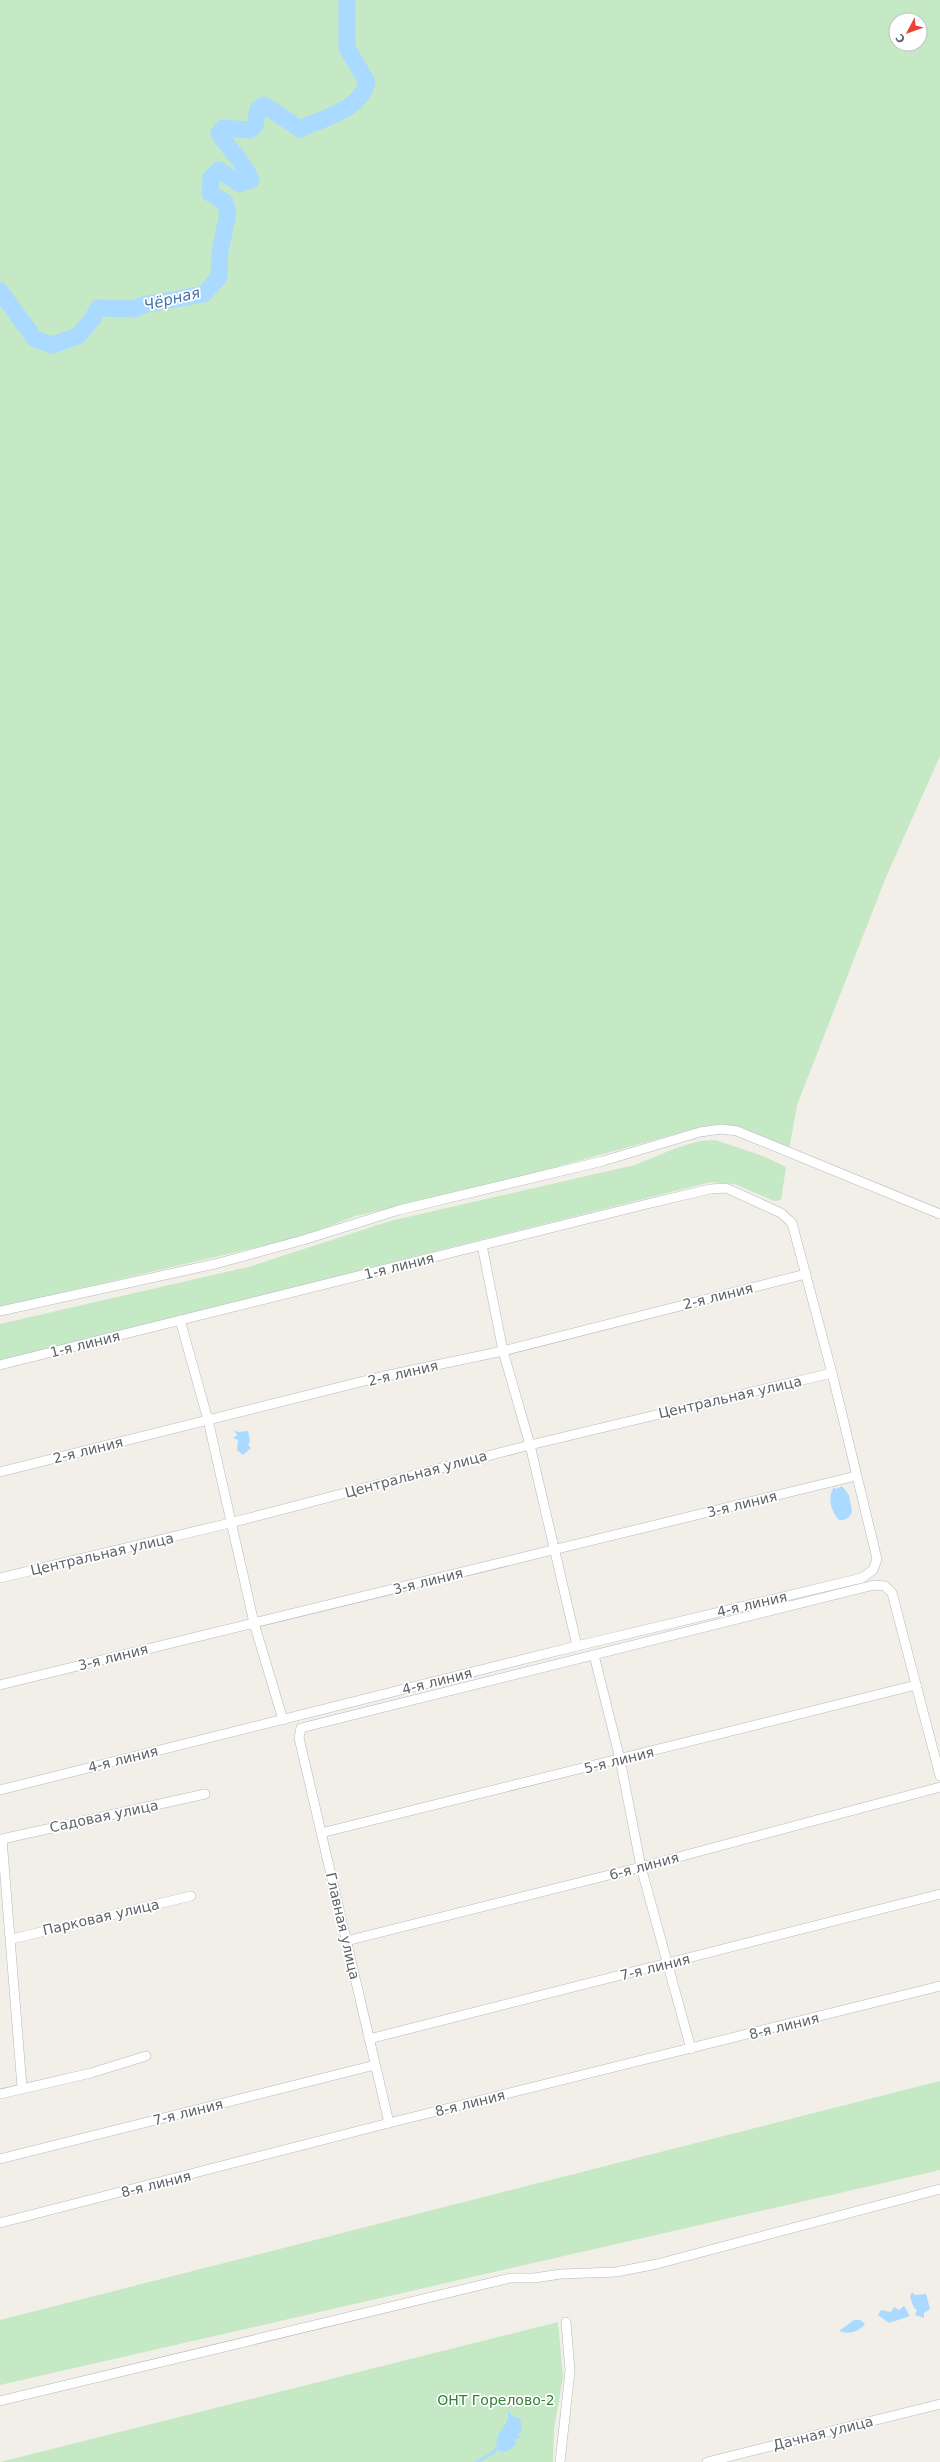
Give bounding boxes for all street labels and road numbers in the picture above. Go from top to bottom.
street label: 1-я линия [362,1250,436,1282]
street label: 2-я линия [681,1280,755,1312]
street label: 1-я линия [48,1328,122,1360]
street label: 2-я линия [366,1357,440,1389]
street label: Центральная улица [657,1373,803,1421]
street label: 2-я линия [51,1434,125,1466]
street label: Центральная улица [343,1447,489,1501]
street label: 3-я линия [705,1488,779,1520]
street label: Центральная улица [29,1530,175,1578]
street label: 3-я линия [391,1565,465,1597]
street label: 4-я линия [715,1588,789,1620]
street label: 3-я линия [76,1641,150,1673]
street label: 4-я линия [400,1665,474,1697]
street label: 4-я линия [86,1743,160,1775]
street label: 5-я линия [582,1744,656,1776]
street label: Садовая улица [48,1797,160,1835]
street label: 6-я линия [607,1849,681,1883]
street label: Главная улица [323,1871,363,1981]
street label: Парковая улица [41,1896,161,1938]
street label: 7-я линия [618,1951,692,1983]
street label: 8-я линия [747,2010,821,2042]
street label: 8-я линия [433,2087,507,2119]
street label: 7-я линия [151,2096,225,2128]
street label: 8-я линия [119,2168,193,2200]
street label: Дачная улица [771,2413,875,2453]

